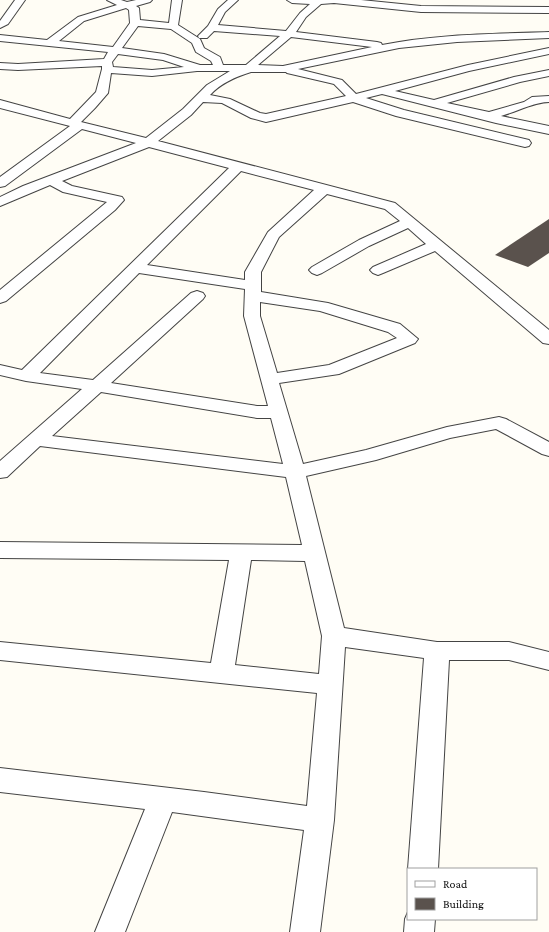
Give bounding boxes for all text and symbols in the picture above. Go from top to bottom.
legend [407,868,537,920]
text: Road [443,877,468,891]
text: Building [443,897,484,911]

